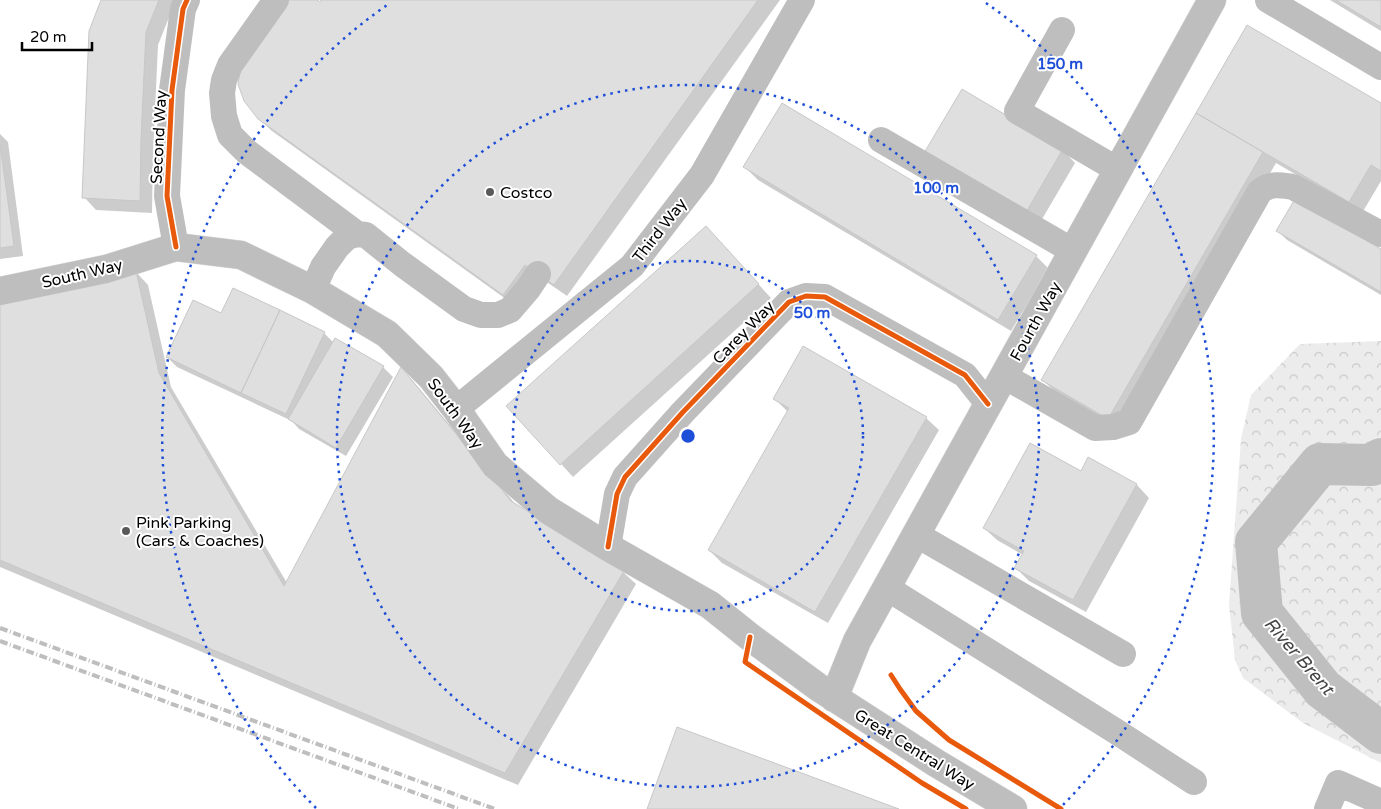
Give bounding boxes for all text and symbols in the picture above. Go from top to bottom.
scale bar [22,20,92,52]
text: 20 m [30,28,67,46]
text: 150 m [1037,55,1083,73]
street label: Second Way [147,89,171,185]
text: 100 m [913,179,959,197]
place label: Costco [500,183,552,203]
marker: Costco [484,186,496,198]
street label: Third Way [628,194,691,267]
street label: South Way [40,255,125,293]
street label: Fourth Way [1006,278,1066,365]
street label: Carey Way [708,296,779,369]
text: 50 m [794,304,830,322]
street label: South Way [423,374,488,453]
centre of rings [679,427,697,445]
place label: Pink Parking (Cars & Coaches) [136,513,264,551]
marker: Pink Parking (Cars & Coaches) [120,525,132,537]
water label: River Brent [1259,613,1340,701]
street label: Great Central Way [851,705,979,795]

